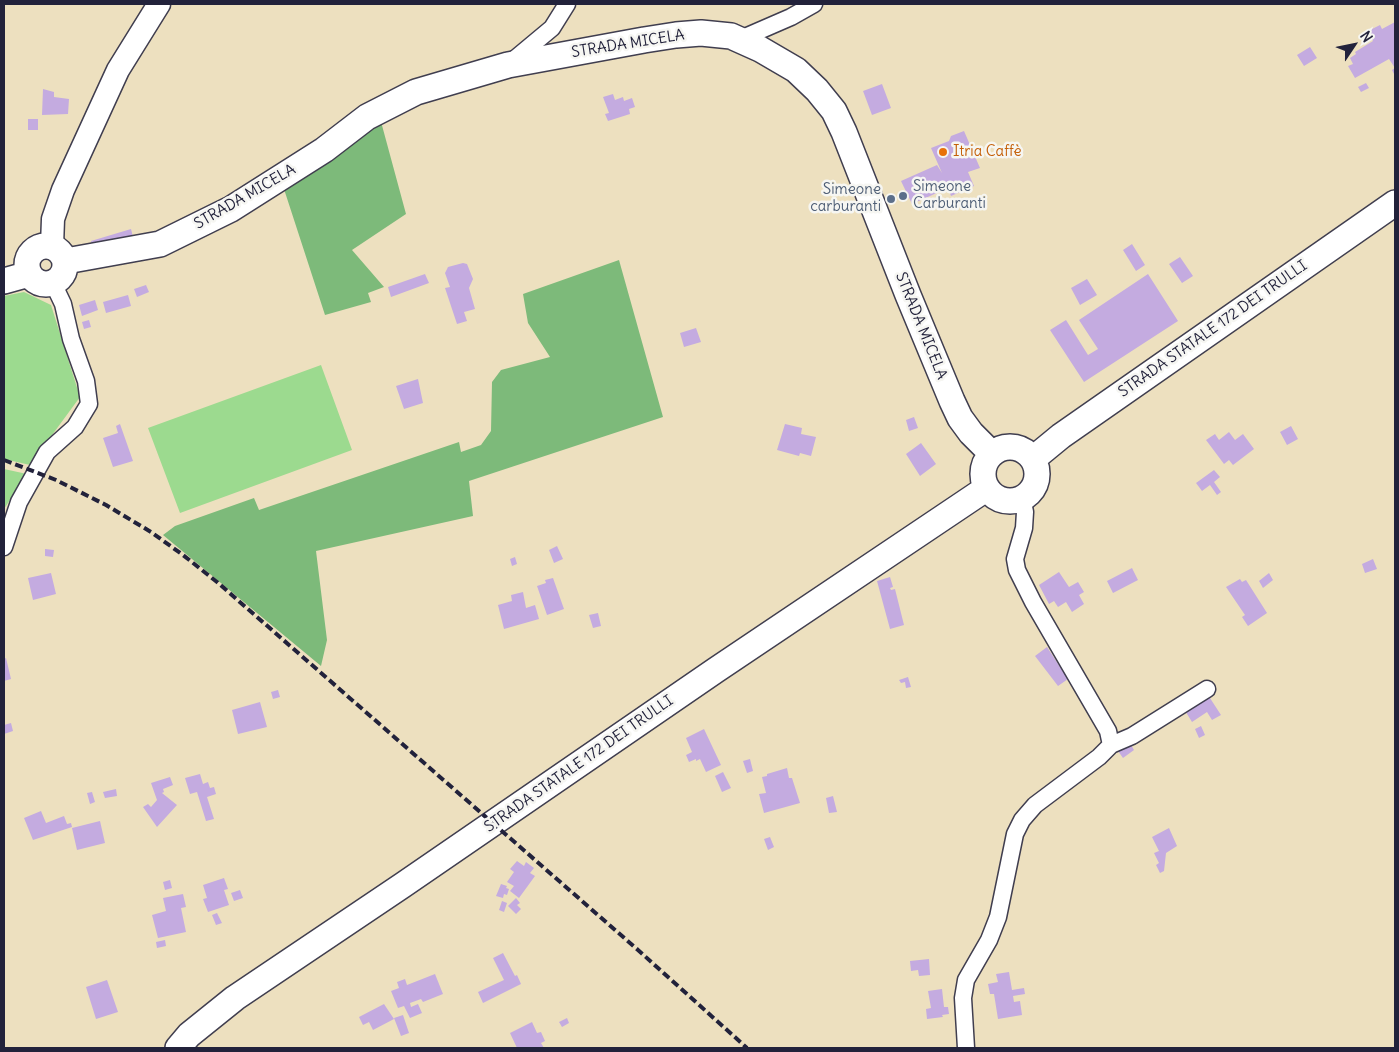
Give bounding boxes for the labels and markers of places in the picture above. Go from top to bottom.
place label: Itria Caffè [953,143,1022,161]
marker: Itria Caffè [937,146,949,158]
place label: Simeone Carburanti [913,178,986,213]
place label: Simeone carburanti [810,181,881,216]
marker: Simeone Carburanti [897,190,909,202]
marker: Simeone carburanti [885,193,897,205]

